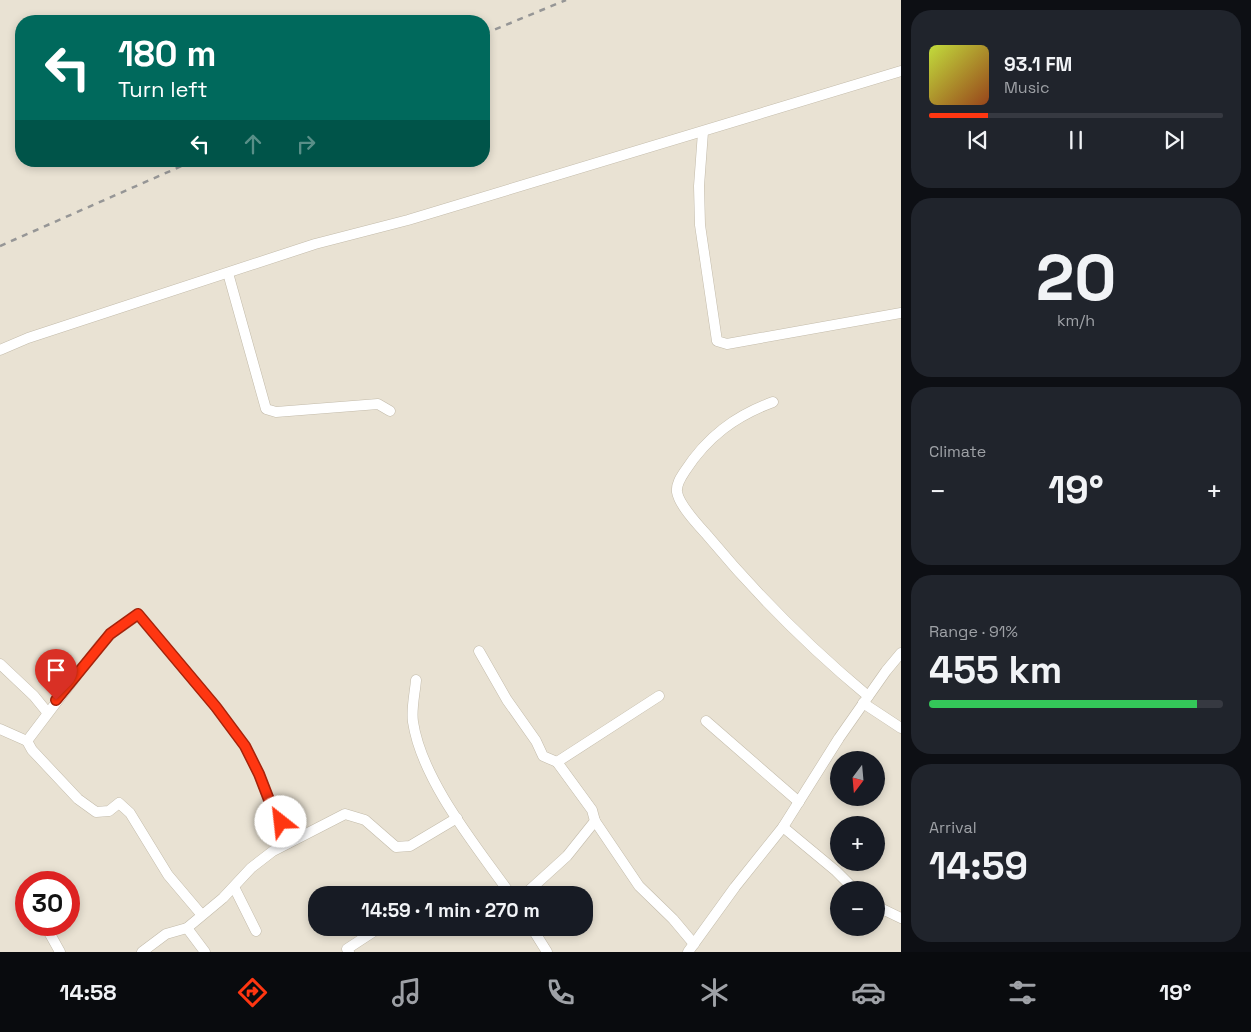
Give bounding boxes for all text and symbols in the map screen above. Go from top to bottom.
text: 180 m [118,32,216,76]
icon: left [35,35,100,100]
text: 93.1 FM [1004,52,1072,77]
text: Turn left [118,75,208,103]
text: Music [1004,77,1050,98]
icon: previous [964,126,992,154]
icon: pause [1062,126,1090,154]
icon: next [1160,126,1188,154]
icon: left [186,130,214,158]
icon: ahead [239,130,267,158]
icon: right [292,130,320,158]
text: 20 [1036,236,1116,319]
text: km/h [1057,310,1095,331]
text: Climate [929,441,986,462]
text: 19° [1048,466,1104,514]
text: − [929,473,946,509]
text: + [1206,473,1223,509]
text: Range · 91% [929,621,1018,642]
text: 455 km [929,646,1062,694]
pin [35,649,77,700]
icon: arrive [42,656,70,684]
north arrow [830,751,885,806]
map controls [830,751,885,936]
position arrow [254,795,306,847]
button: + [830,816,885,871]
text: Arrival [929,817,977,838]
text: 14:59 [929,842,1028,890]
speed limit sign: 30 [15,871,80,936]
button: − [830,881,885,936]
text: 14:59 · 1 min · 270 m [361,898,540,923]
icon: directions [235,975,270,1010]
icon: music [389,975,424,1010]
icon: phone [543,975,578,1010]
icon: climate [697,975,732,1010]
icon: car [851,975,886,1010]
icon: filters [1005,975,1040,1010]
text: 14:58 [59,978,116,1006]
text: 19° [1159,978,1192,1006]

